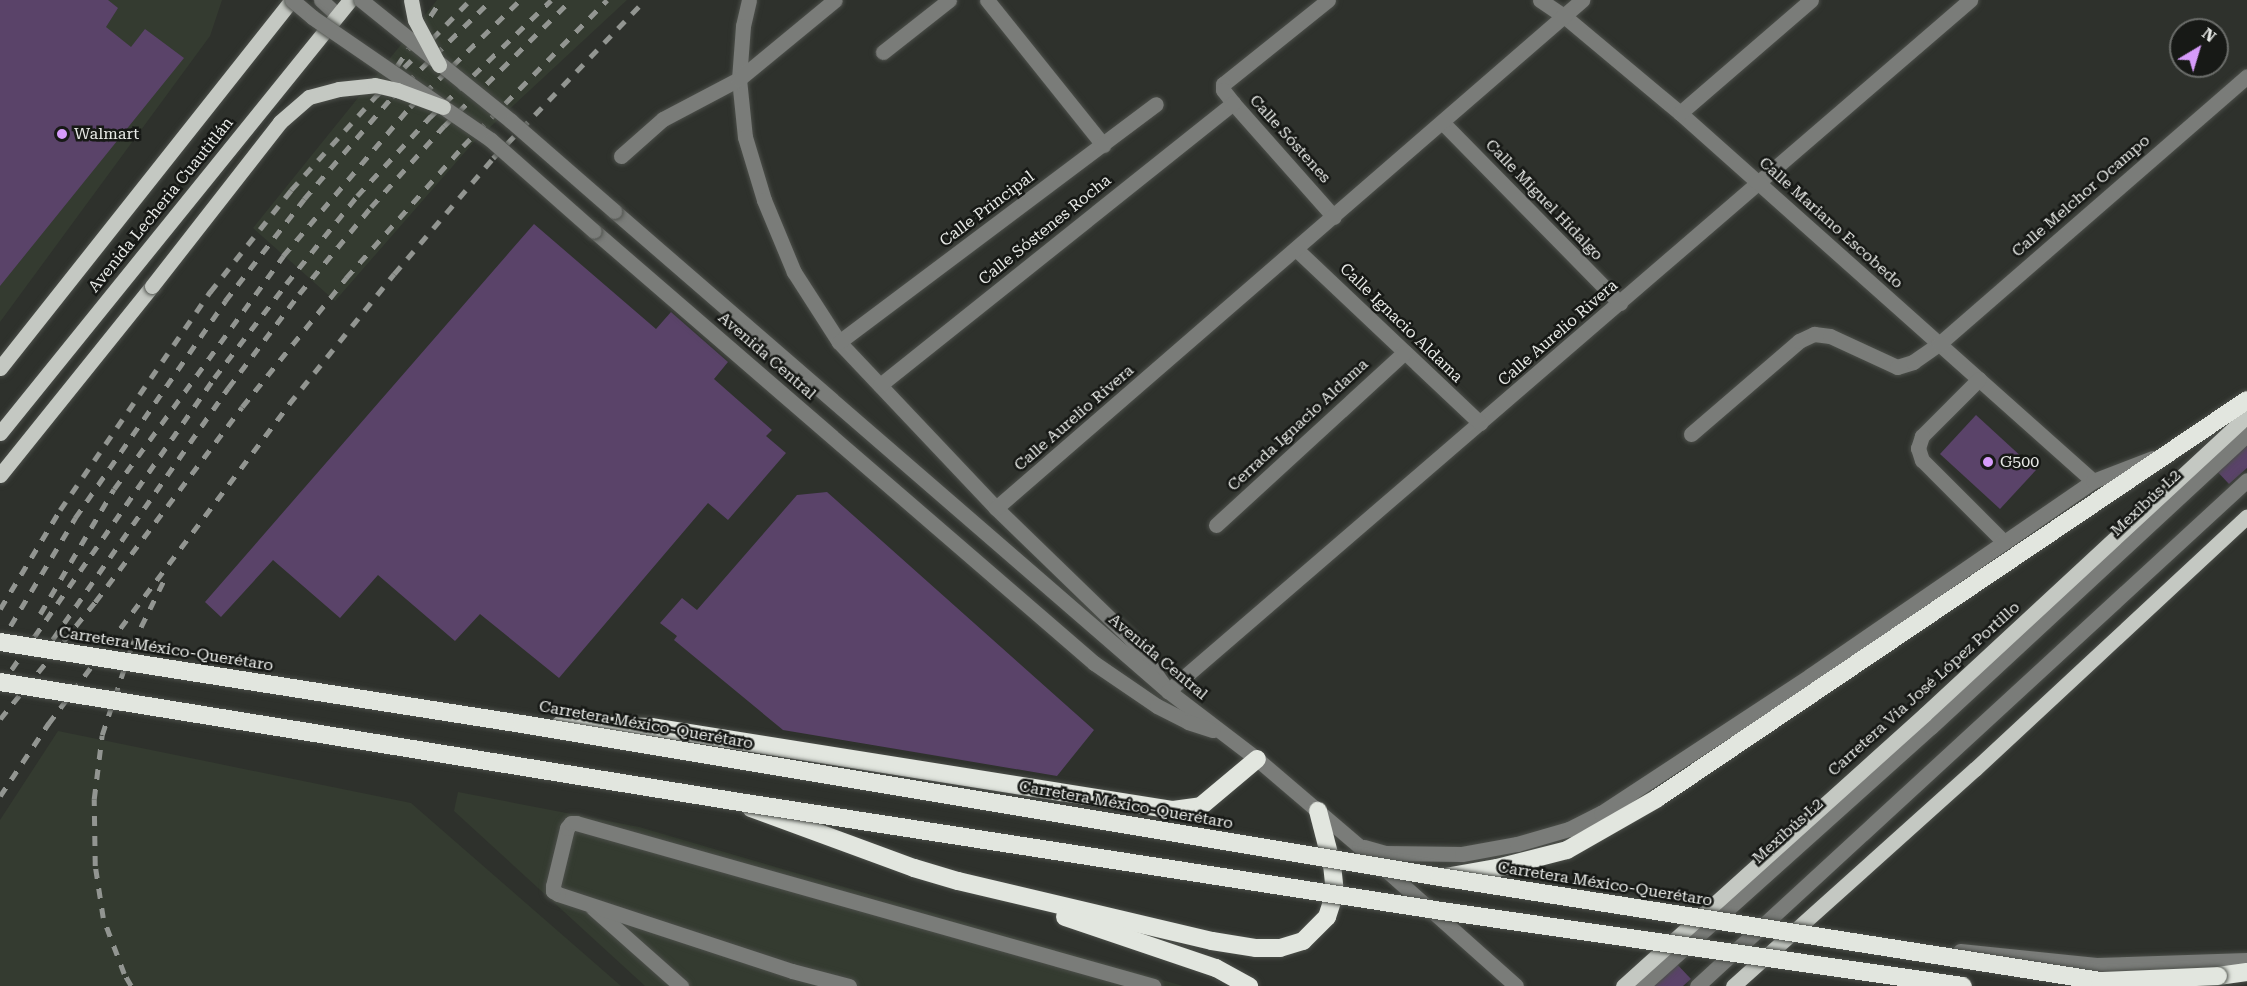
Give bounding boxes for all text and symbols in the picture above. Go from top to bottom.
north arrow [2169,18,2229,78]
text: N [2198,24,2220,46]
street label: Calle Sóstenes [1245,91,1335,187]
street label: Avenida Lecheria Cuautitlán [85,114,237,296]
place label: Walmart [74,124,139,144]
marker: Walmart [55,127,69,141]
street label: Calle Melchor Ocampo [2008,131,2154,261]
street label: Calle Miguel Hidalgo [1481,136,1607,264]
street label: Calle Mariano Escobedo [1755,153,1907,293]
street label: Calle Principal [936,167,1038,251]
street label: Calle Sóstenes Rocha [975,171,1115,289]
street label: Calle Ignacio Aldama [1336,259,1466,387]
street label: Calle Aurelio Rivera [1494,276,1622,390]
street label: Avenida Central [714,308,820,404]
street label: Cerrada Ignacio Aldama [1224,355,1372,495]
street label: Calle Aurelio Rivera [1010,361,1138,475]
place label: G500 [2000,452,2039,472]
marker: G500 [1981,455,1995,469]
street label: Mexibús L2 [2107,466,2185,540]
street label: Carretera Vía José López Portillo [1824,598,2024,780]
street label: Avenida Central [1105,610,1211,704]
street label: Carretera México-Querétaro [57,623,275,675]
street label: Carretera México-Querétaro [538,697,754,753]
street label: Carretera México-Querétaro [1018,777,1234,833]
street label: Mexibús L2 [1749,794,1827,868]
street label: Carretera México-Querétaro [1496,858,1714,910]

